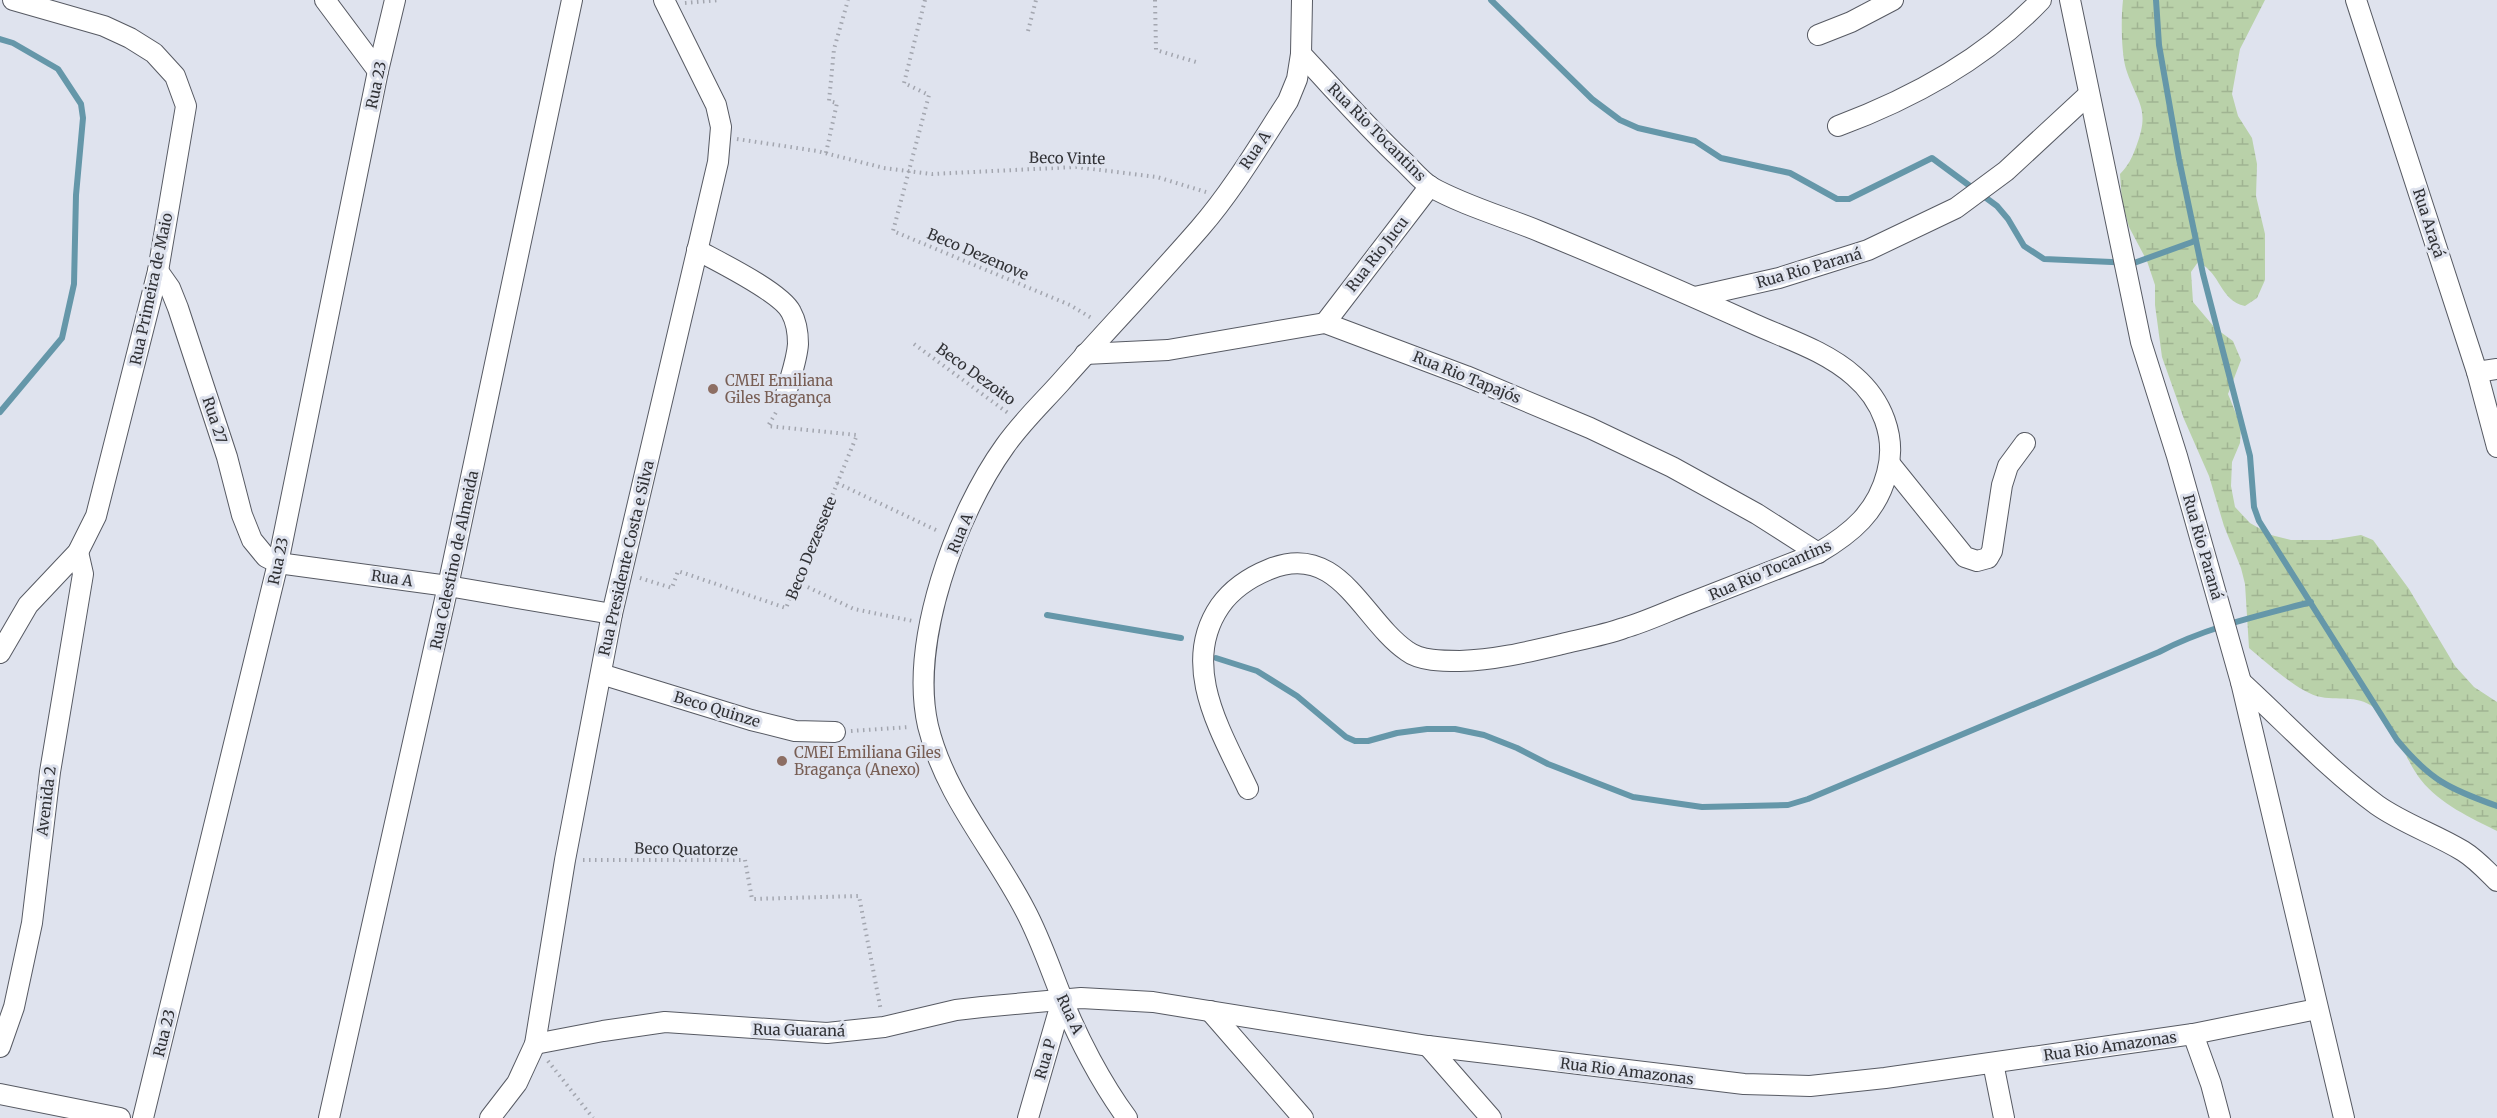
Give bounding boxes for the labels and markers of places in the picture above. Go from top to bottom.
place label: CMEI Emiliana Giles Bragança [725,371,833,407]
marker: CMEI Emiliana Giles Bragança [706,382,720,396]
place label: CMEI Emiliana Giles Bragança (Anexo) [794,743,941,779]
marker: CMEI Emiliana Giles Bragança (Anexo) [775,754,789,768]

